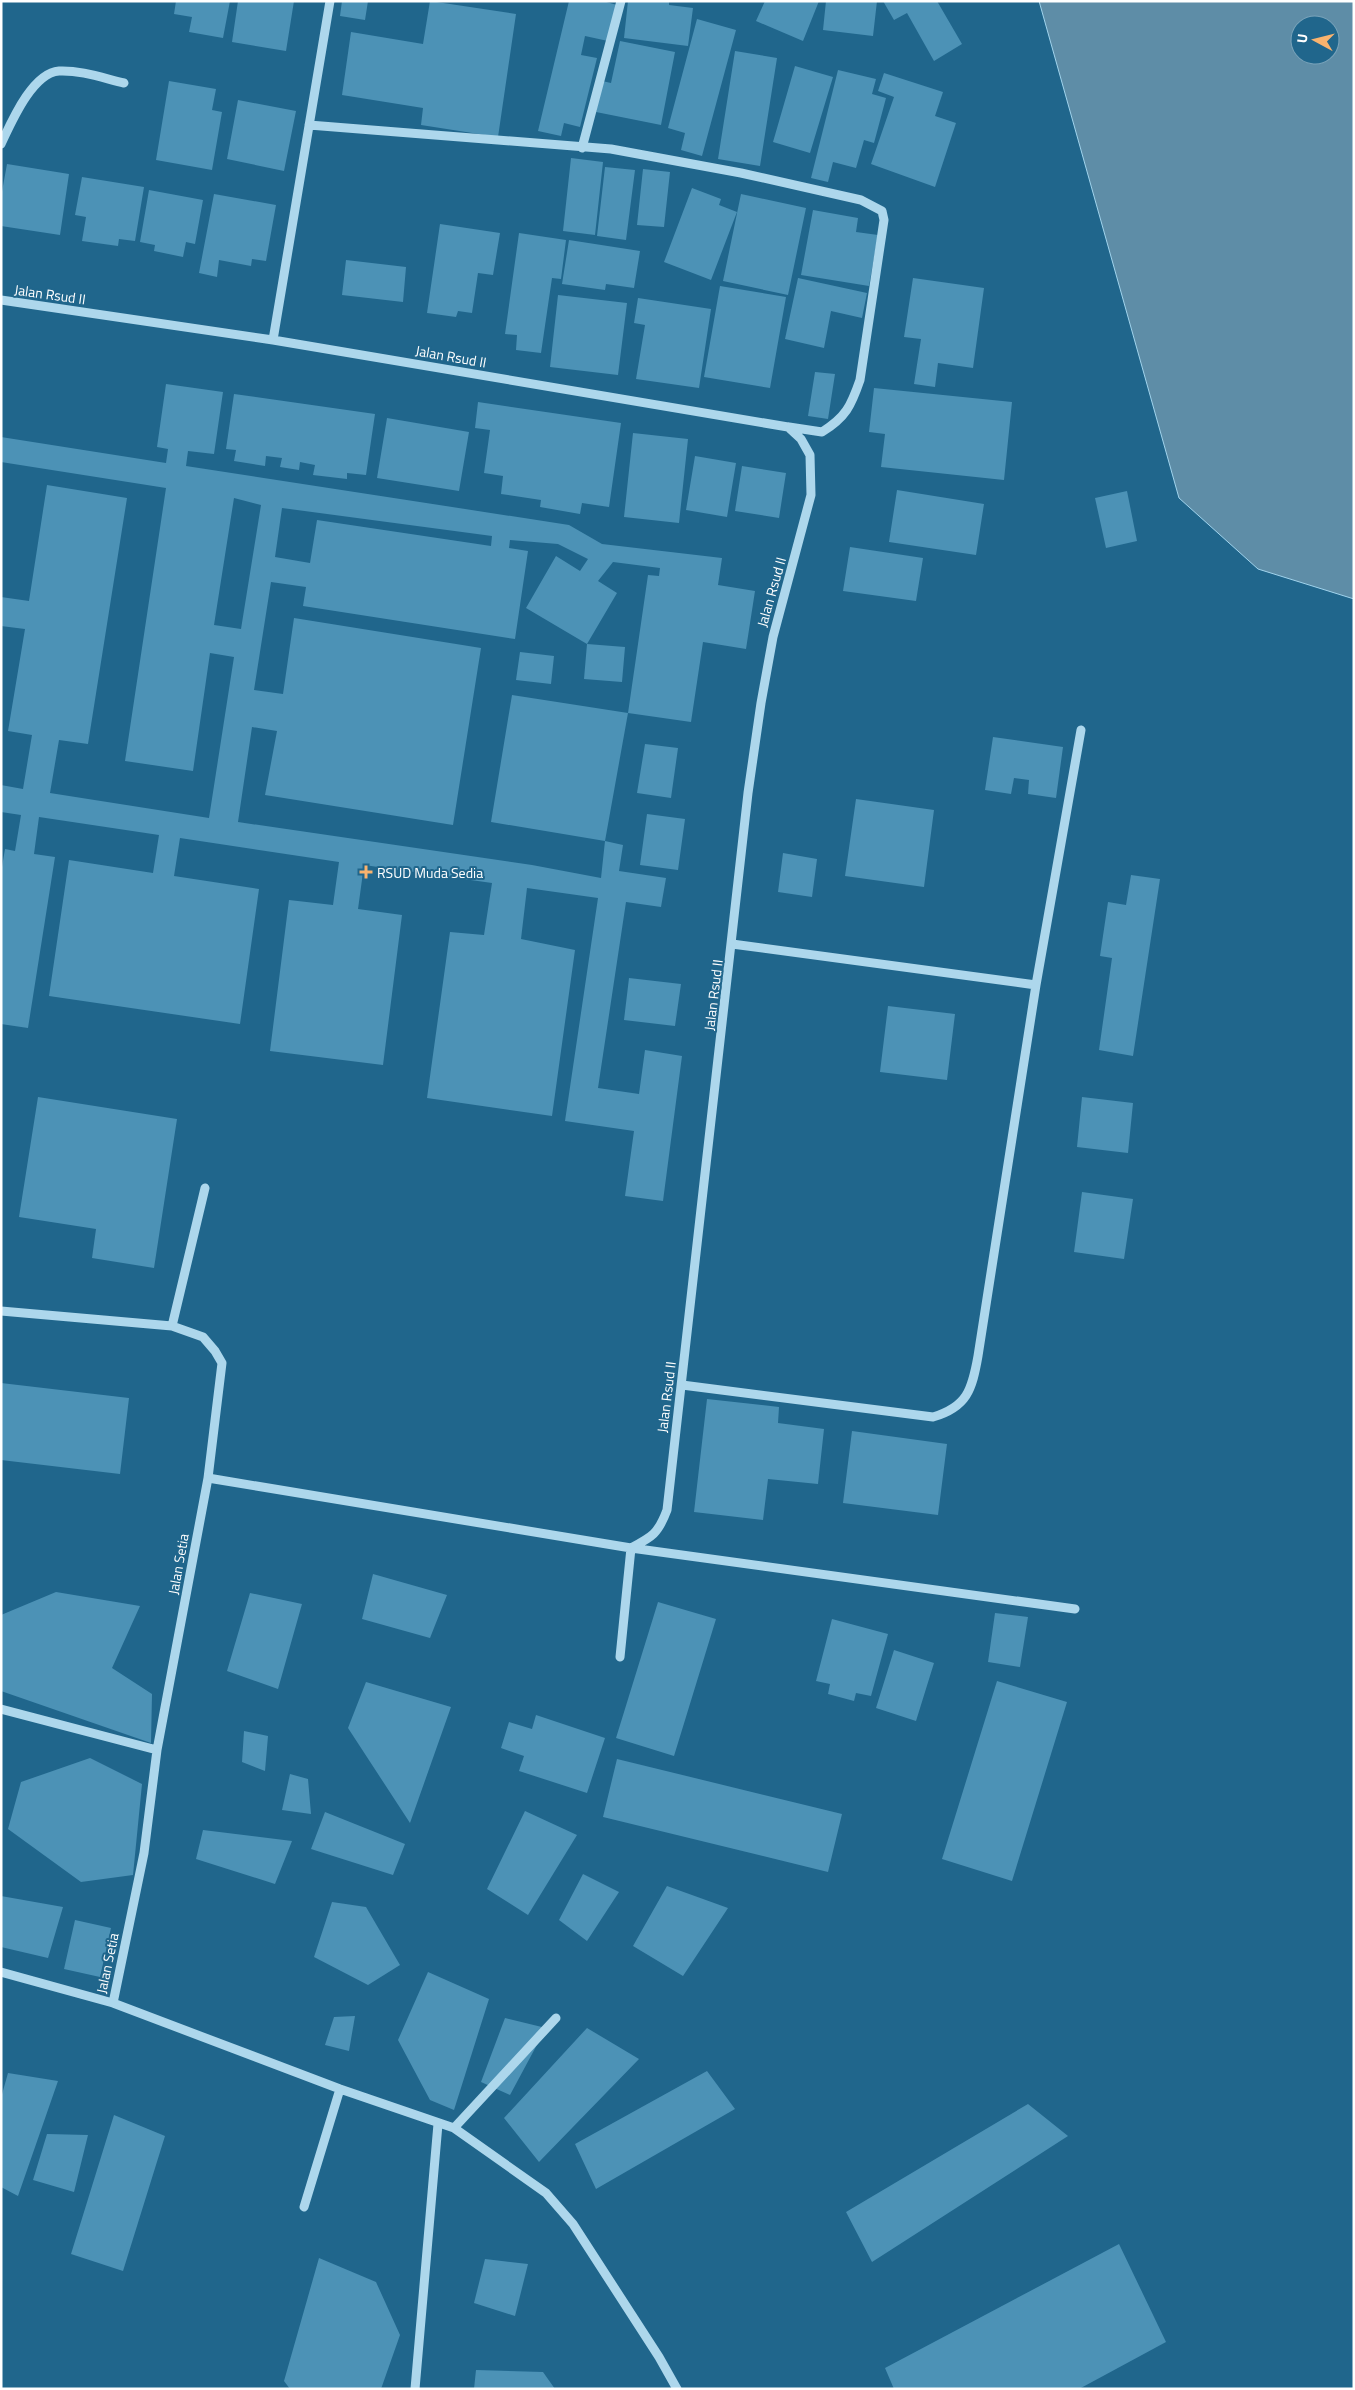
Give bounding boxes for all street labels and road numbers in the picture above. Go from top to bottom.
street label: Jalan Rsud II [13,279,87,309]
street label: Jalan Rsud II [414,339,488,373]
street label: Jalan Rsud II [751,555,791,629]
street label: Jalan Rsud II [698,958,728,1032]
street label: Jalan Rsud II [651,1360,681,1434]
street label: Jalan Setia [162,1532,194,1596]
street label: Jalan Setia [90,1931,124,1995]

